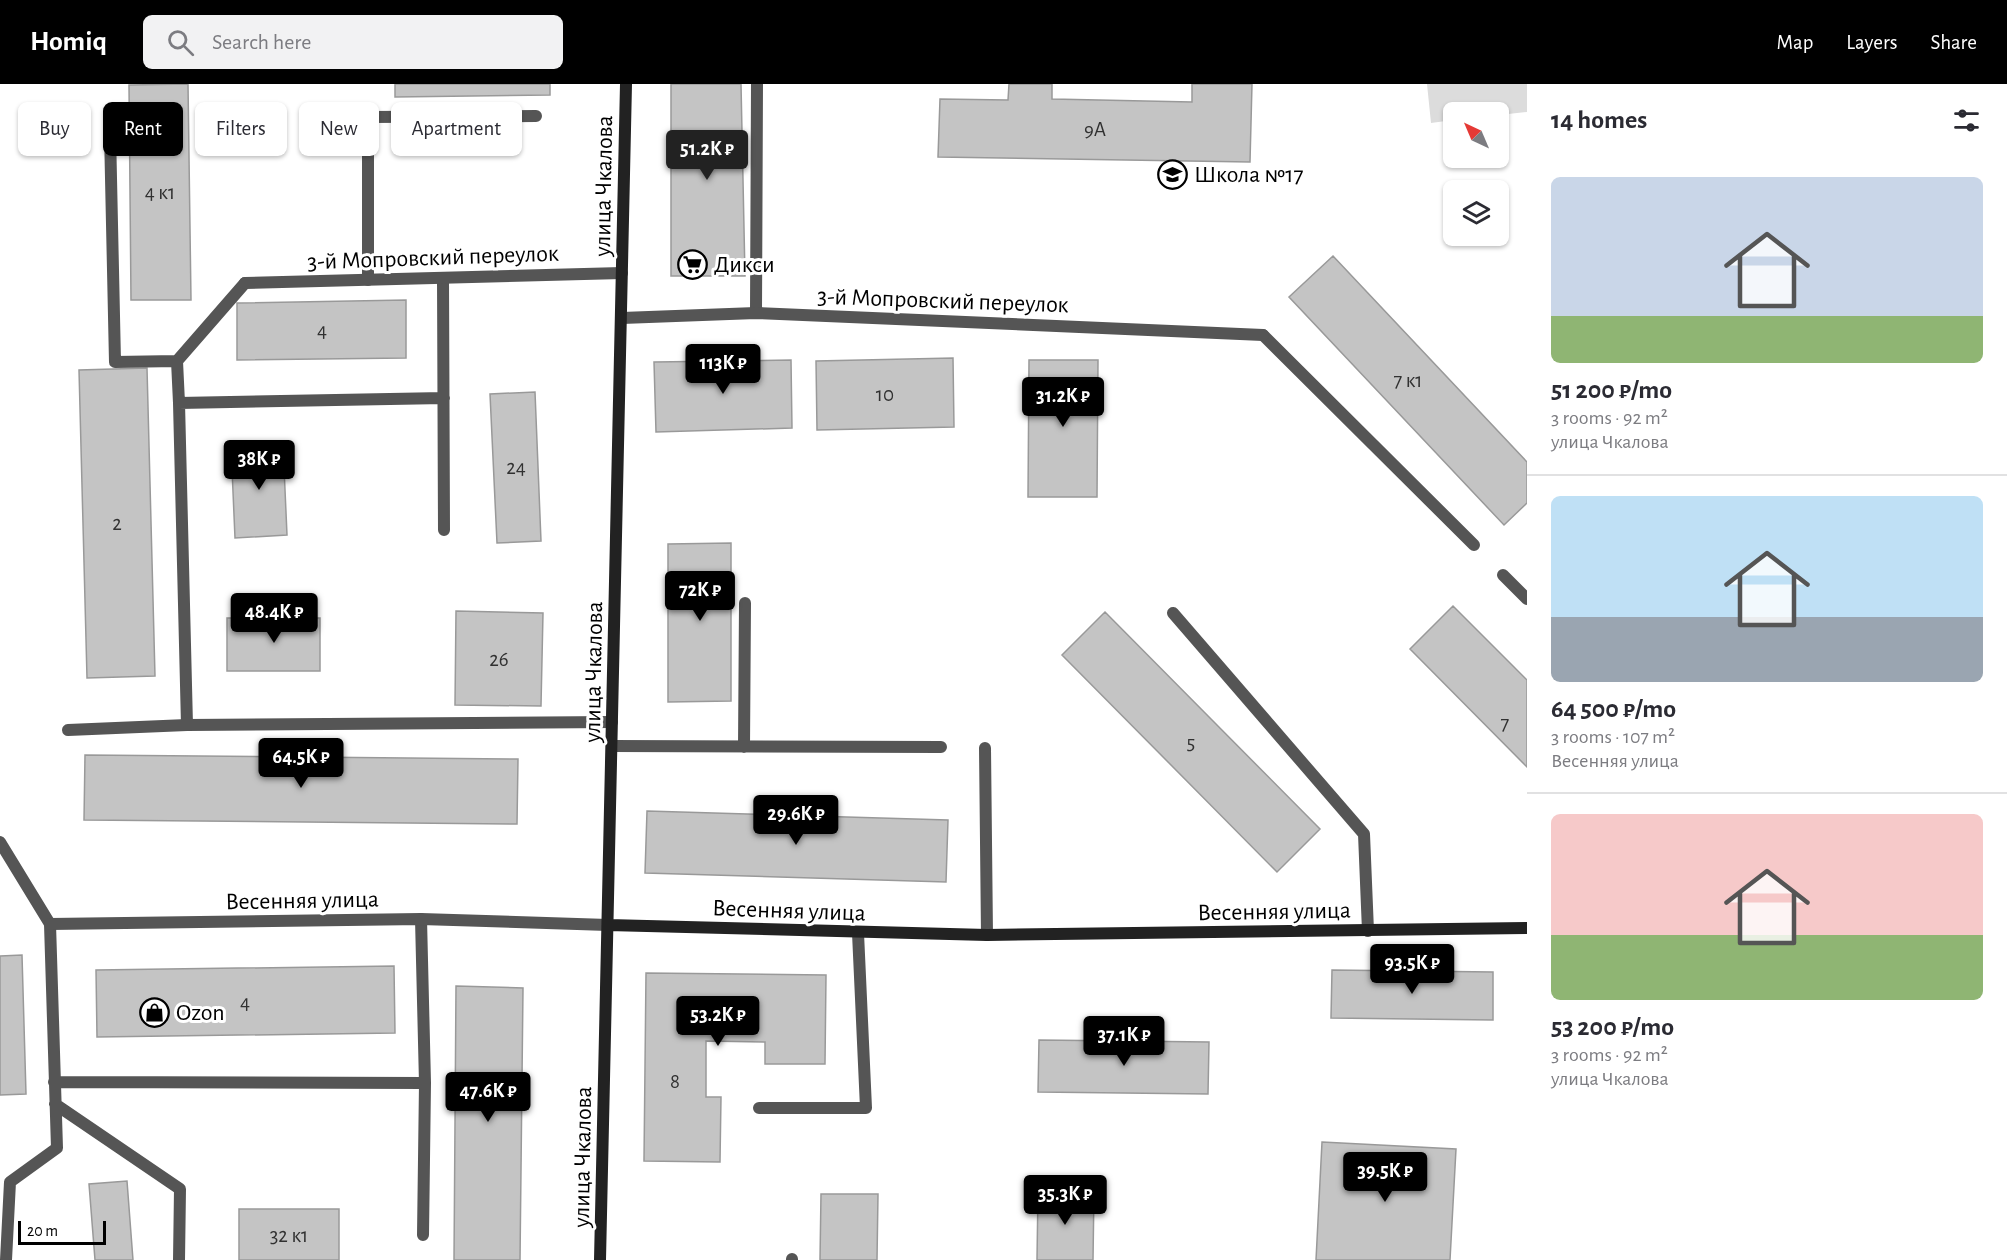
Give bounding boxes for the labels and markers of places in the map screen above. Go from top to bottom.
pin: 51.2K ₽ [652,130,762,181]
school or university icon: Школа №17 [1157,158,1189,190]
place label: Школа №17 [1194,163,1304,187]
supermarket icon: Дикси [677,248,709,280]
place label: Дикси [714,253,775,277]
pin: 113K ₽ [674,344,772,395]
pin: 31.2K ₽ [1008,377,1118,428]
pin: 38K ₽ [217,440,301,491]
pin: 72K ₽ [658,571,742,622]
pin: 48.4K ₽ [219,593,329,644]
pin: 64.5K ₽ [246,738,356,789]
pin: 29.6K ₽ [741,795,851,846]
pin: 93.5K ₽ [1357,944,1467,995]
shop icon: Ozon [139,996,171,1028]
pin: 53.2K ₽ [663,996,773,1047]
place label: Ozon [176,1001,225,1025]
pin: 37.1K ₽ [1069,1016,1179,1067]
pin: 47.6K ₽ [433,1072,543,1123]
pin: 39.5K ₽ [1330,1152,1440,1203]
pin: 35.3K ₽ [1010,1175,1120,1226]

